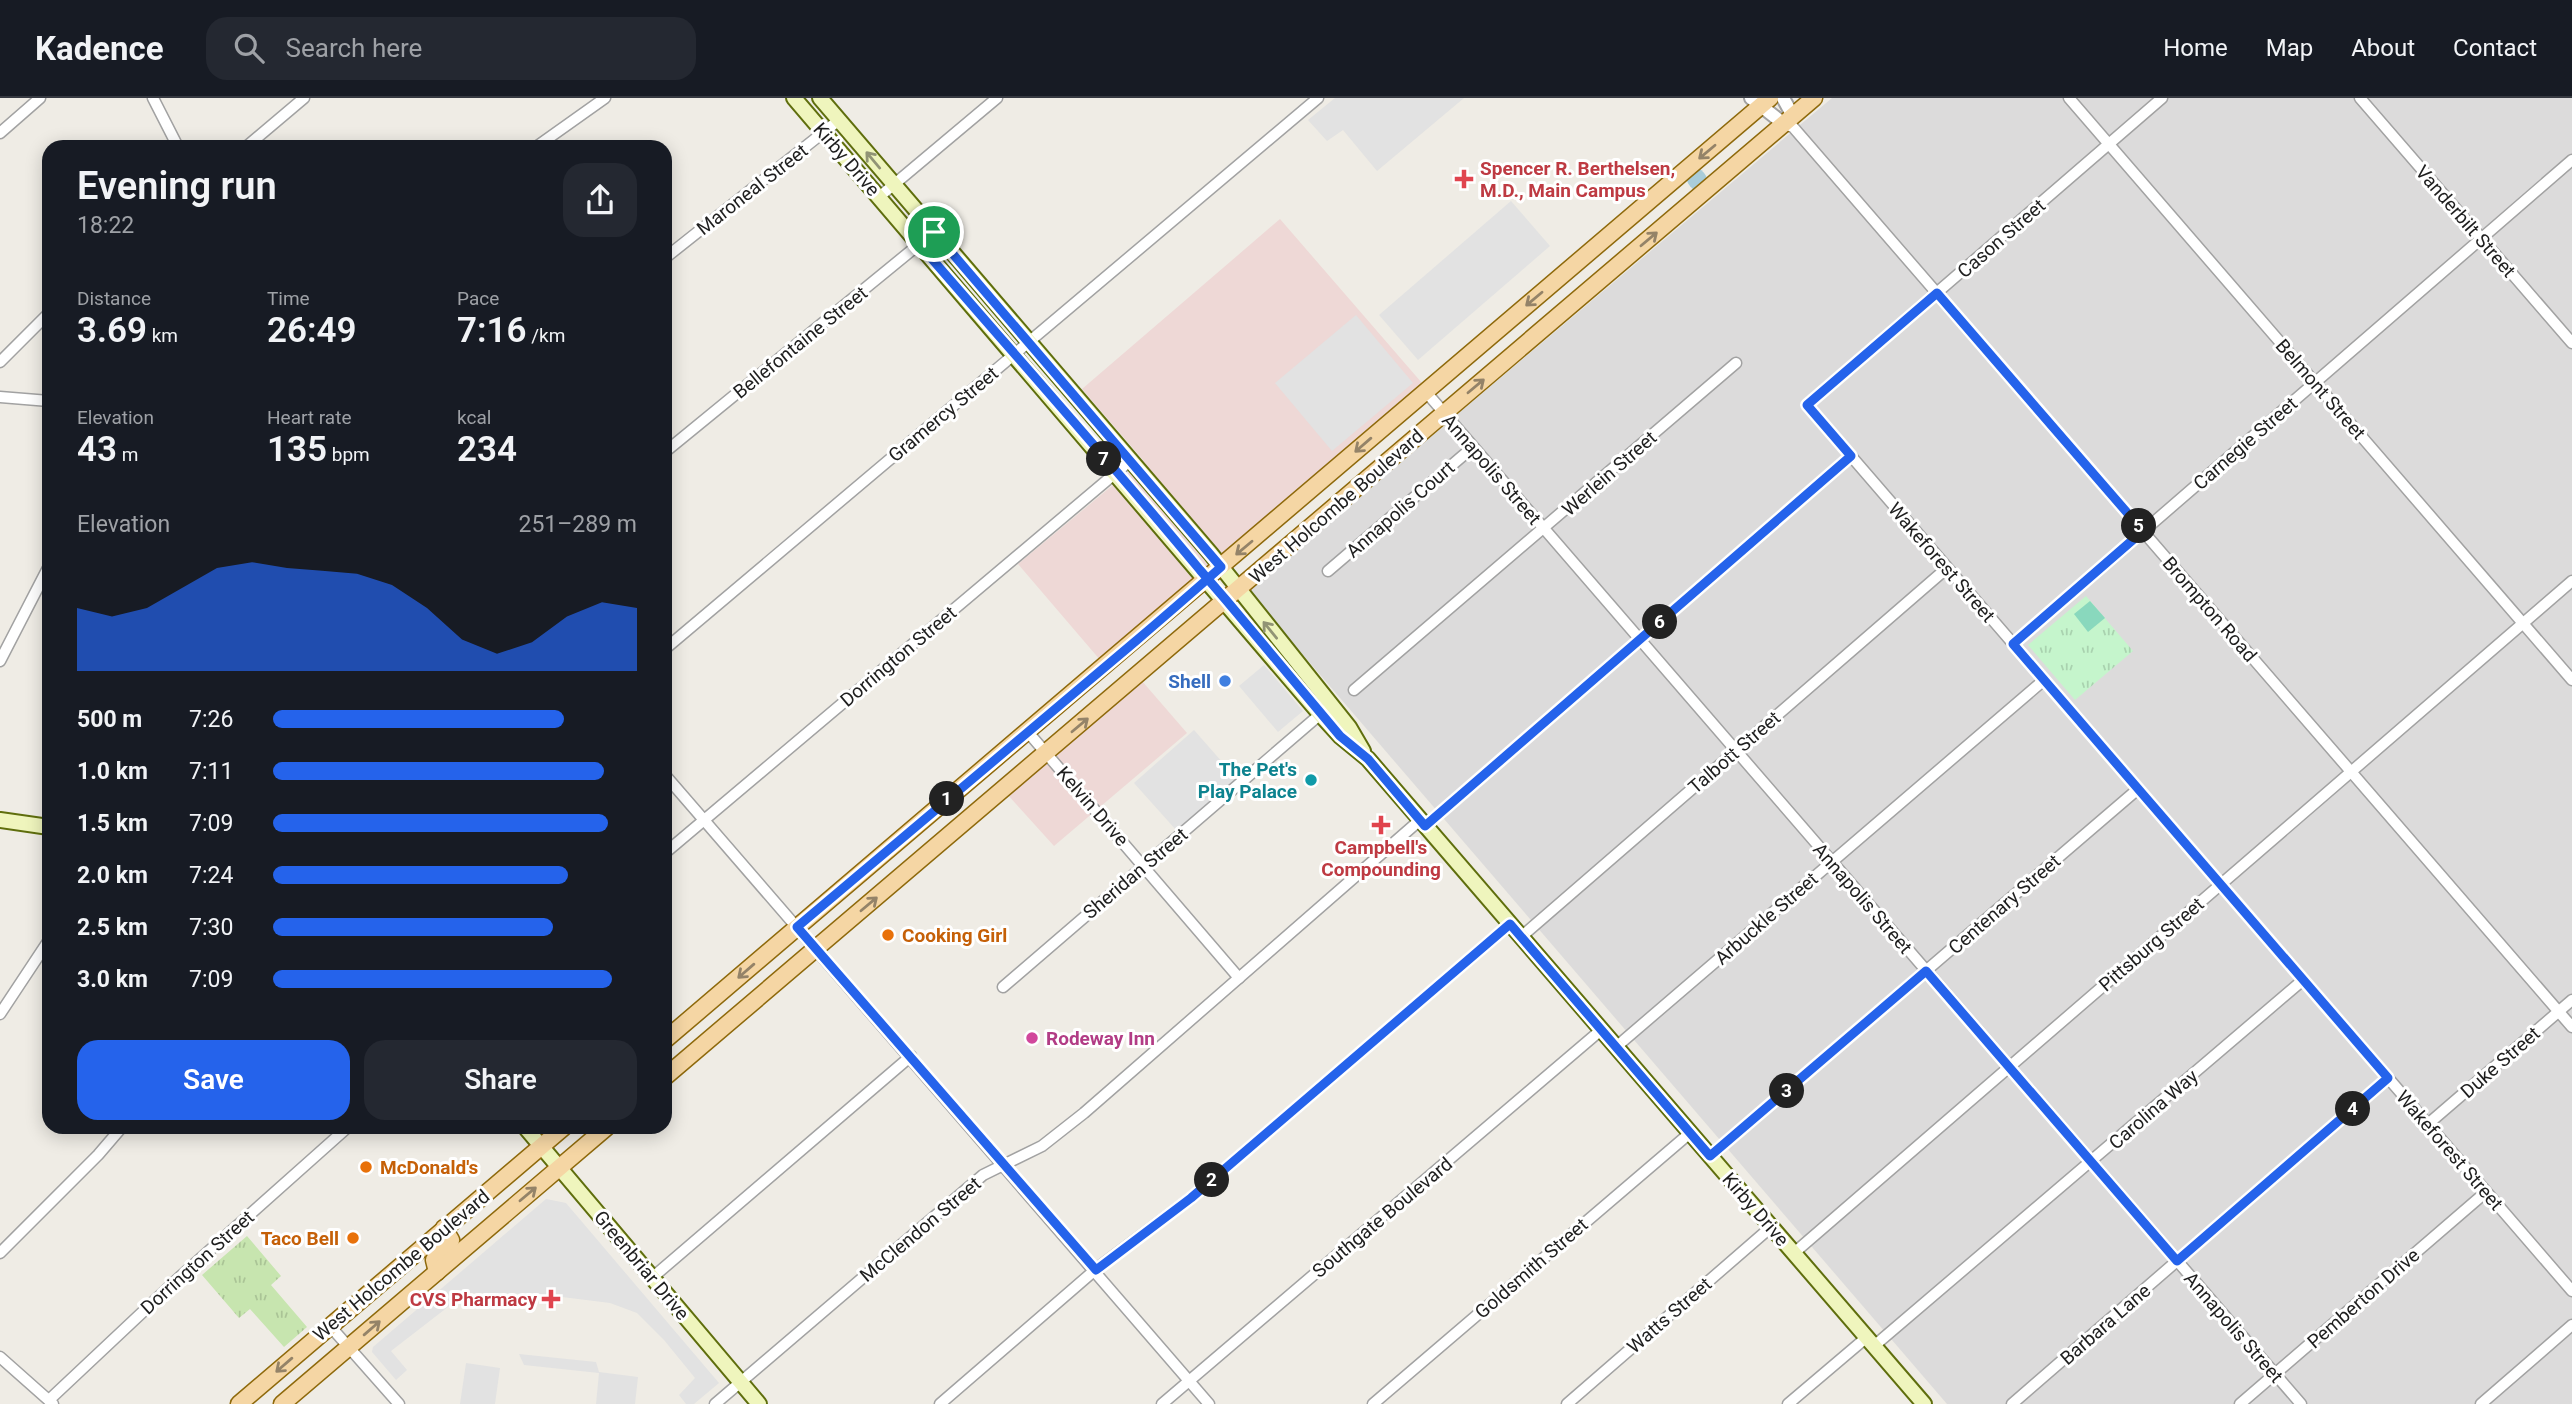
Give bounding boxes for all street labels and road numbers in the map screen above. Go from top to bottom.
street label: Kirby Drive [808,118,885,201]
street label: Maroneal Street [692,139,812,240]
street label: Vanderbilt Street [2411,161,2520,282]
street label: Cason Street [1953,194,2050,283]
street label: Bellefontaine Street [729,281,872,403]
street label: Belmont Street [2271,334,2370,444]
street label: Gramercy Street [884,362,1003,467]
street label: Carnegie Street [2189,392,2302,495]
street label: Annapolis Street [1437,409,1546,529]
street label: West Holcombe Boulevard [1244,424,1428,588]
street label: Werlein Street [1557,426,1661,521]
street label: Annapolis Court [1342,456,1459,563]
street label: Wakeforest Street [1883,498,2000,627]
street label: Brompton Road [2158,552,2262,667]
street label: Dorrington Street [836,601,961,712]
street label: Talbott Street [1684,706,1785,798]
street label: Kelvin Drive [1052,762,1133,851]
street label: Sheridan Street [1078,823,1192,924]
street label: Annapolis Street [1808,838,1917,958]
street label: Centenary Street [1944,850,2065,959]
street label: Arbuckle Street [1710,867,1823,969]
street label: Pittsburg Street [2094,892,2209,996]
street label: Duke Street [2456,1022,2545,1103]
street label: Carolina Way [2104,1065,2203,1154]
street label: Wakeforest Street [2391,1086,2508,1215]
street label: Southgate Boulevard [1308,1152,1457,1283]
street label: Kirby Drive [1717,1168,1794,1251]
street label: McClendon Street [855,1172,986,1287]
street label: West Holcombe Boulevard [308,1185,494,1346]
street label: Dorrington Street [136,1206,259,1319]
street label: Greenbriar Drive [589,1206,694,1325]
street label: Goldsmith Street [1470,1213,1592,1324]
street label: Pemberton Drive [2303,1243,2424,1353]
street label: Annapolis Street [2179,1267,2288,1387]
street label: Watts Street [1623,1273,1716,1358]
street label: Barbara Lane [2056,1279,2155,1370]

